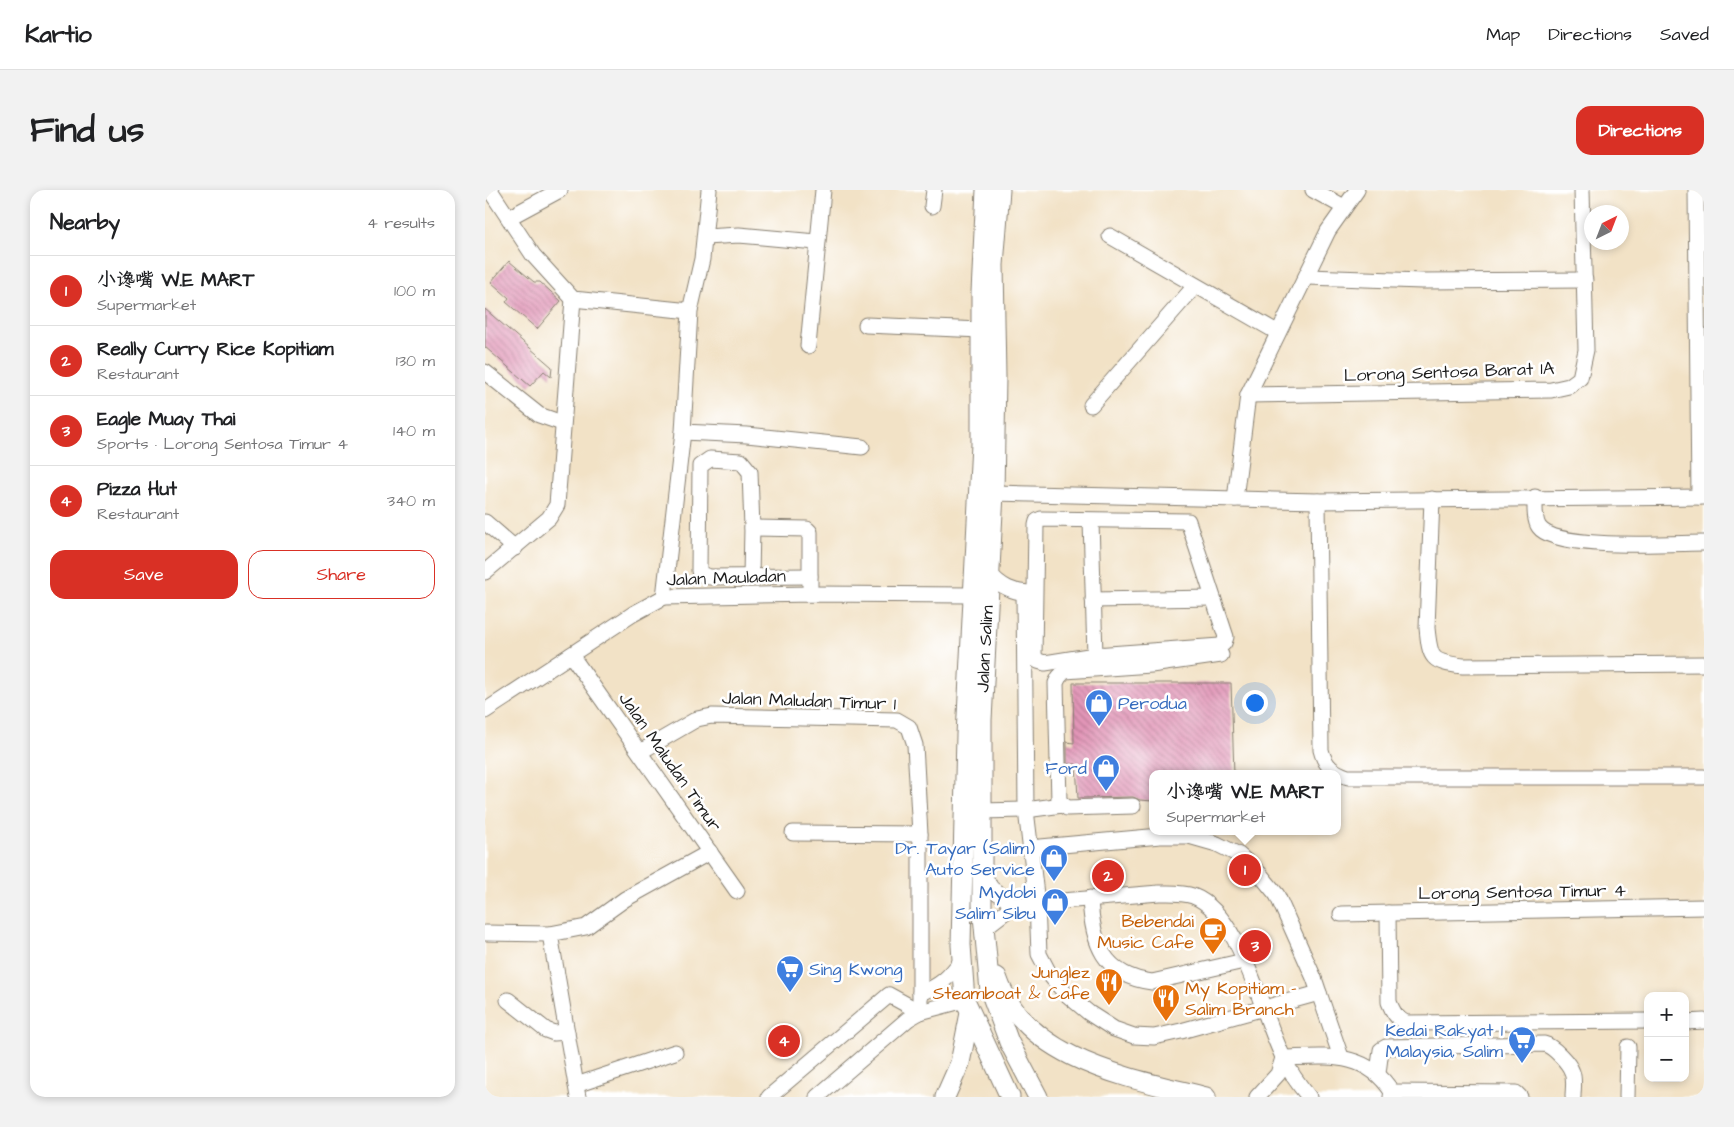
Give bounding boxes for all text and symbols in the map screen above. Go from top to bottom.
text: Kartio [25,18,92,52]
text: Map [1486,22,1520,47]
text: Directions [1548,22,1632,47]
text: Saved [1660,22,1709,47]
text: Find us [30,106,144,155]
button: Directions [1576,106,1704,155]
north arrow [1584,205,1629,250]
text: Nearby [50,208,120,237]
text: 4 results [367,212,435,234]
text: 小谗嘴 W.E MART [97,267,254,294]
text: 1 [65,280,67,302]
text: 100 m [394,280,435,302]
text: Supermarket [97,294,196,316]
text: Really Curry Rice Kopitiam [97,336,334,363]
text: 2 [61,350,71,372]
text: 130 m [396,350,435,372]
street label: Lorong Sentosa Barat 1A [1343,356,1555,389]
text: Restaurant [97,363,179,385]
text: Eagle Muay Thai [97,406,235,433]
text: 3 [62,420,70,442]
text: 140 m [393,420,435,442]
text: Sports · Lorong Sentosa Timur 4 [97,433,348,455]
text: Pizza Hut [97,476,177,503]
text: 4 [61,490,71,512]
text: 340 m [387,490,435,512]
text: Restaurant [97,503,179,525]
button: Save [50,550,238,599]
button: Share [248,550,435,599]
street label: Jalan Mauladan [666,563,786,593]
street label: Jalan Salim [970,605,1000,693]
street label: Jalan Maludan Timur 1 [722,685,896,717]
street label: Jalan Maludan Timur [613,687,727,837]
shop icon: Perodua [1084,688,1114,727]
your location [1242,690,1268,716]
place label: Perodua [1118,691,1187,716]
shop icon: Ford [1091,753,1121,792]
place label: Ford [1045,756,1087,781]
popup [1149,770,1341,835]
text: 小谗嘴 W.E MART [1166,779,1324,806]
text: Supermarket [1166,806,1266,828]
place label: Dr. Tayar (Salim) Auto Service [895,836,1035,882]
shop icon: Dr. Tayar (Salim) Auto Service [1039,843,1069,882]
pin: 1 [1229,851,1261,889]
pin: 2 [1092,857,1124,895]
street label: Lorong Sentosa Timur 4 [1418,878,1626,907]
place label: Mydobi Salim Sibu [955,880,1036,926]
shop icon: Mydobi Salim Sibu [1040,887,1070,926]
place label: Bebendai Music Cafe [1097,909,1194,955]
cafe icon: Bebendai Music Cafe [1198,916,1228,955]
pin: 3 [1239,927,1271,965]
supermarket icon: Sing Kwong [775,954,805,993]
place label: Sing Kwong [809,957,903,983]
place label: Junglez Steamboat & Cafe [933,960,1090,1006]
restaurant icon: Junglez Steamboat & Cafe [1094,967,1124,1006]
place label: My Kopitiam - Salim Branch [1185,976,1297,1022]
restaurant icon: My Kopitiam - Salim Branch [1151,983,1181,1022]
map controls [1644,992,1689,1082]
button: + [1644,992,1689,1037]
place label: Kedai Rakyat 1 Malaysia, Salim [1385,1018,1503,1065]
pin: 4 [768,1022,800,1060]
supermarket icon: Kedai Rakyat 1 Malaysia, Salim [1507,1025,1537,1064]
button: − [1644,1037,1689,1082]

